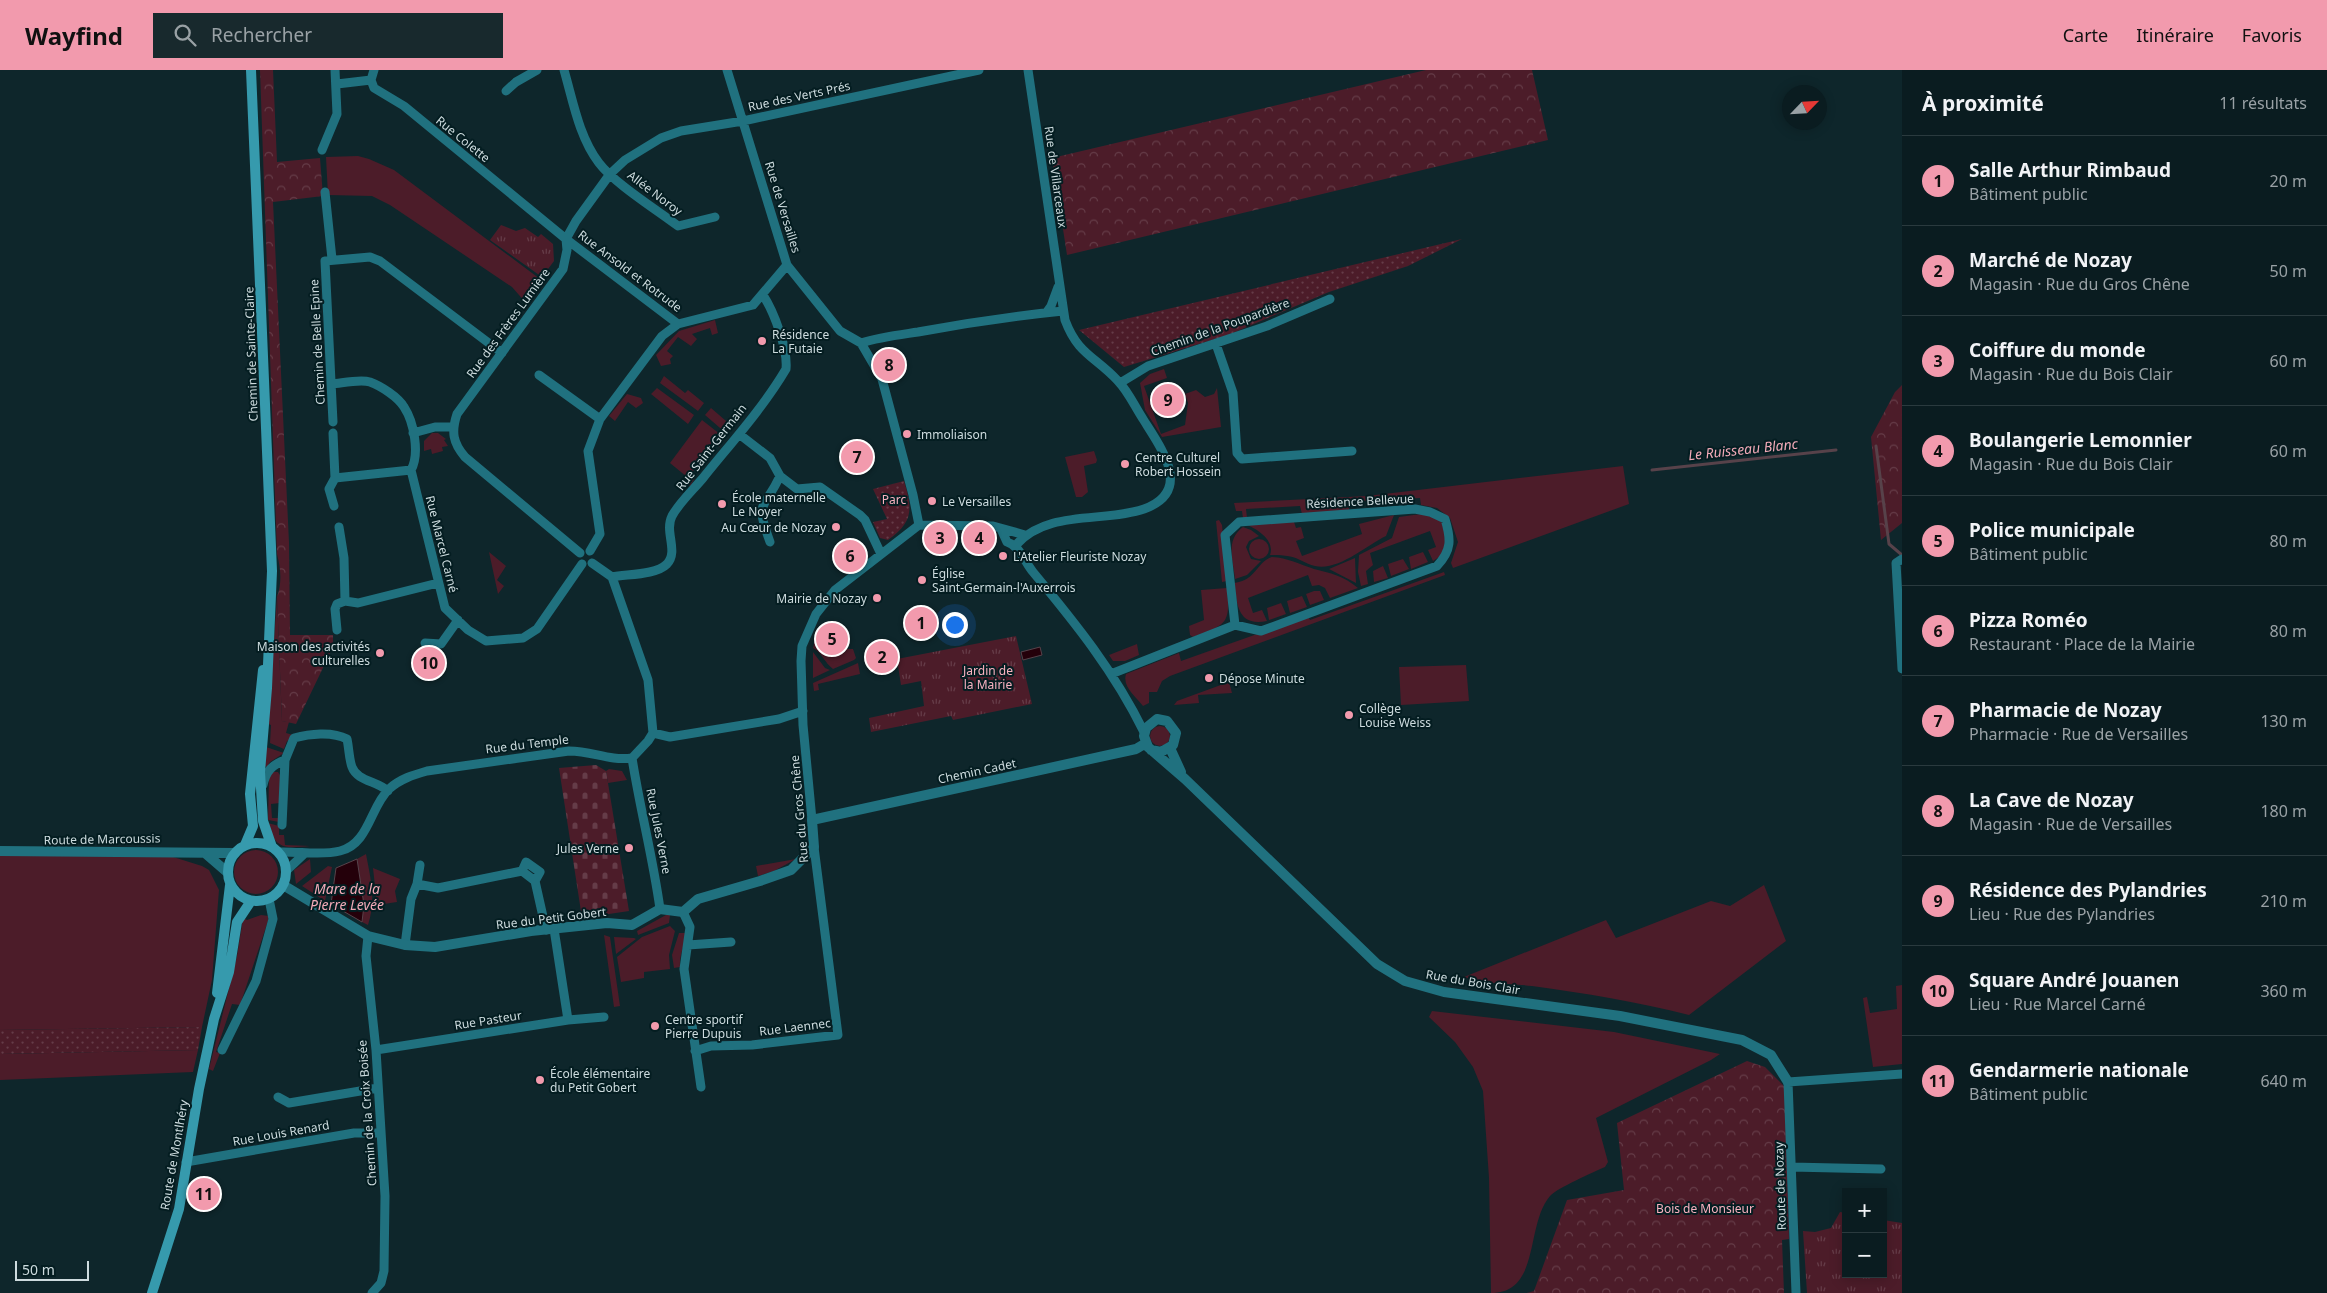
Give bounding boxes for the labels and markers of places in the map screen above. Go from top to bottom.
place label: Résidence La Futaie [772,326,829,357]
marker: Résidence La Futaie [756,335,768,347]
pin: 8 [873,346,905,384]
pin: 9 [1152,381,1184,419]
place label: Immoliaison [917,426,987,443]
marker: Immoliaison [901,428,913,440]
pin: 7 [841,438,873,476]
place label: Centre Culturel Robert Hossein [1135,449,1221,480]
marker: Centre Culturel Robert Hossein [1119,458,1131,470]
place label: École maternelle Le Noyer [732,489,826,520]
place label: Le Versailles [942,493,1011,510]
marker: Le Versailles [926,495,938,507]
marker: École maternelle Le Noyer [716,498,728,510]
place label: Au Cœur de Nozay [721,519,827,536]
pin: 3 [924,519,956,557]
pin: 4 [963,519,995,557]
marker: Au Cœur de Nozay [830,521,842,533]
pin: 6 [834,537,866,575]
place label: L'Atelier Fleuriste Nozay [1013,548,1147,565]
marker: L'Atelier Fleuriste Nozay [997,550,1009,562]
place label: Église Saint-Germain-l'Auxerrois [932,565,1076,596]
marker: Église Saint-Germain-l'Auxerrois [916,574,928,586]
place label: Mairie de Nozay [776,590,868,607]
marker: Mairie de Nozay [871,592,883,604]
pin: 1 [905,604,937,642]
pin: 5 [816,620,848,658]
place label: Maison des activités culturelles [257,638,370,669]
pin: 2 [866,638,898,676]
pin: 10 [413,644,445,682]
marker: Maison des activités culturelles [374,647,386,659]
place label: Dépose Minute [1219,670,1305,687]
marker: Dépose Minute [1203,672,1215,684]
place label: Collège Louise Weiss [1359,700,1431,731]
marker: Collège Louise Weiss [1343,709,1355,721]
place label: Jules Verne [556,840,619,857]
marker: Jules Verne [623,842,635,854]
place label: Centre sportif Pierre Dupuis [665,1011,743,1042]
marker: Centre sportif Pierre Dupuis [649,1020,661,1032]
place label: École élémentaire du Petit Gobert [550,1065,651,1096]
marker: École élémentaire du Petit Gobert [534,1074,546,1086]
pin: 11 [188,1175,220,1213]

